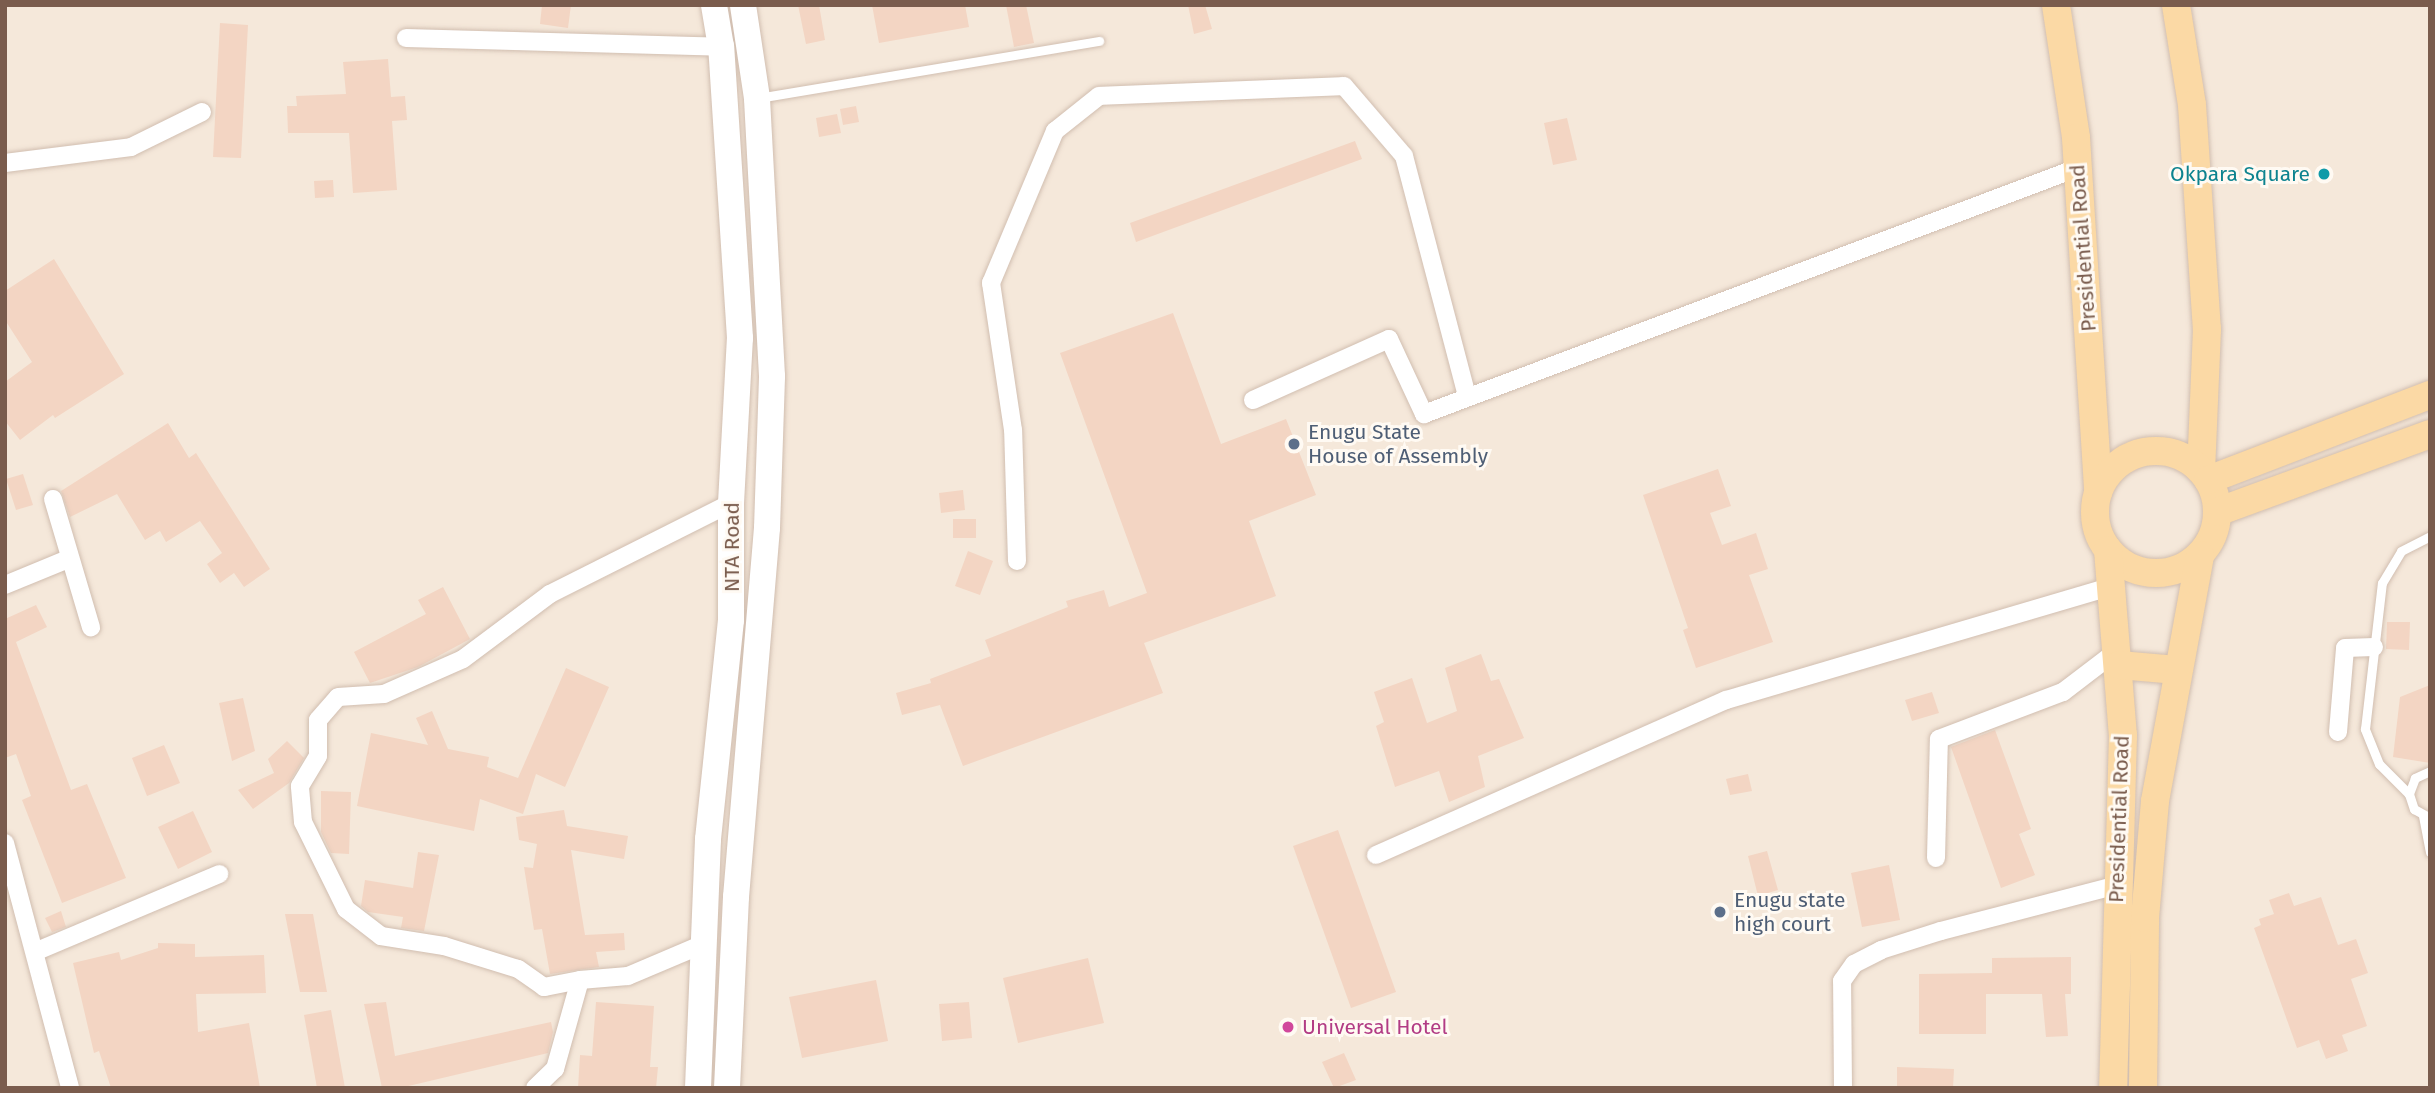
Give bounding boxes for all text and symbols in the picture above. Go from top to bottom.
place label: Okpara Square [2170,161,2310,187]
street label: Presidential Road [2065,164,2101,332]
marker: Okpara Square [2316,166,2332,182]
place label: Enugu State House of Assembly [1308,419,1488,469]
marker: Enugu State House of Assembly [1286,436,1302,452]
street label: NTA Road [719,502,745,592]
street label: Presidential Road [2103,735,2135,903]
place label: Enugu state high court [1734,887,1845,937]
marker: Enugu state high court [1712,904,1728,920]
place label: Universal Hotel [1302,1014,1448,1040]
marker: Universal Hotel [1280,1019,1296,1035]

